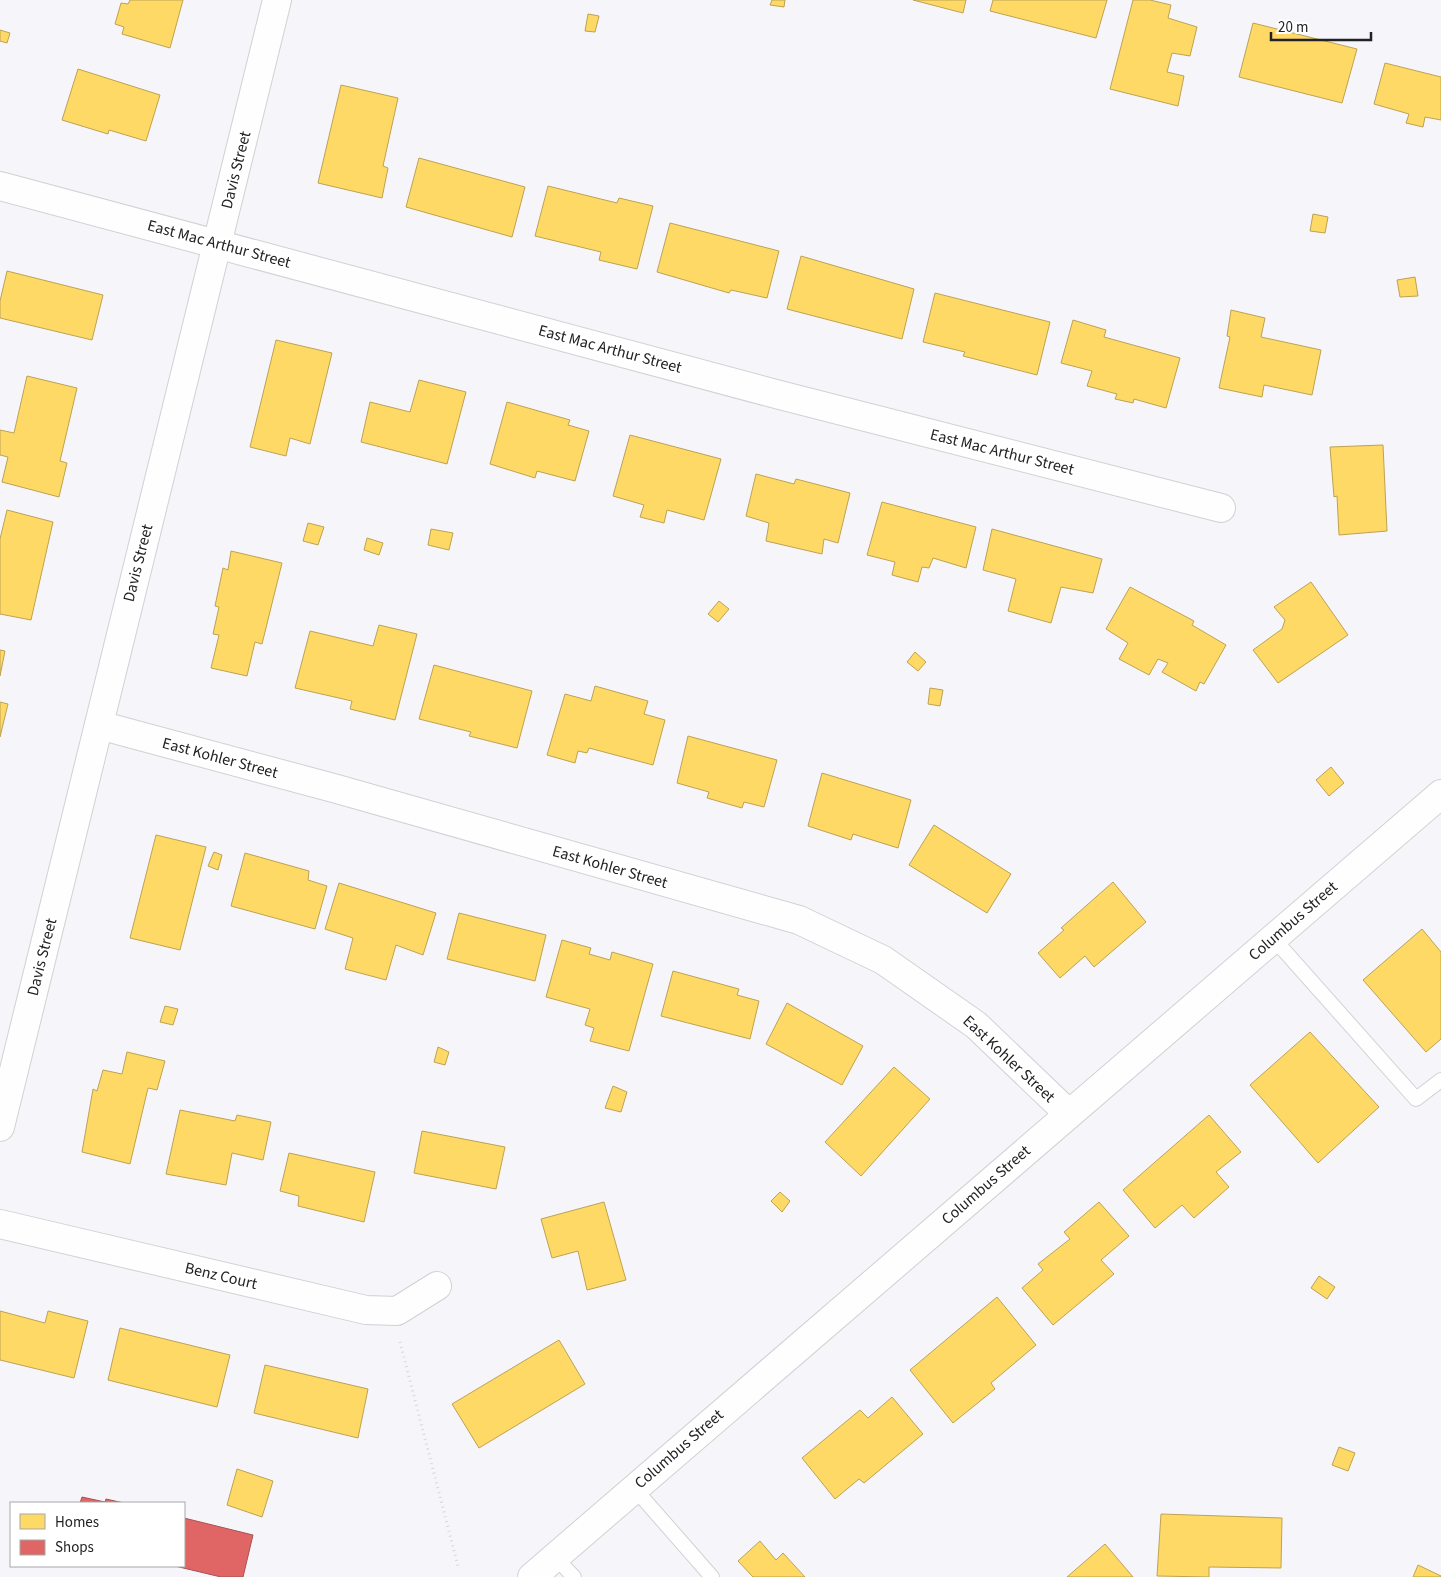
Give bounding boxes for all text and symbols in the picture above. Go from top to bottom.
scale bar [1271,10,1371,42]
text: 20 m [1278,17,1308,38]
street label: Davis Street [216,128,256,211]
street label: East Mac Arthur Street [145,214,294,274]
street label: East Mac Arthur Street [536,319,685,379]
street label: East Mac Arthur Street [928,423,1077,481]
street label: Davis Street [118,521,158,604]
street label: East Kohler Street [160,732,281,784]
street label: East Kohler Street [550,840,671,894]
street label: Columbus Street [1244,876,1343,966]
street label: Davis Street [22,915,62,998]
street label: East Kohler Street [958,1010,1060,1108]
street label: Columbus Street [937,1140,1036,1230]
street label: Benz Court [183,1257,260,1295]
street label: Columbus Street [630,1404,729,1494]
legend [10,1502,185,1567]
text: Homes [55,1512,99,1533]
text: Shops [55,1537,94,1558]

